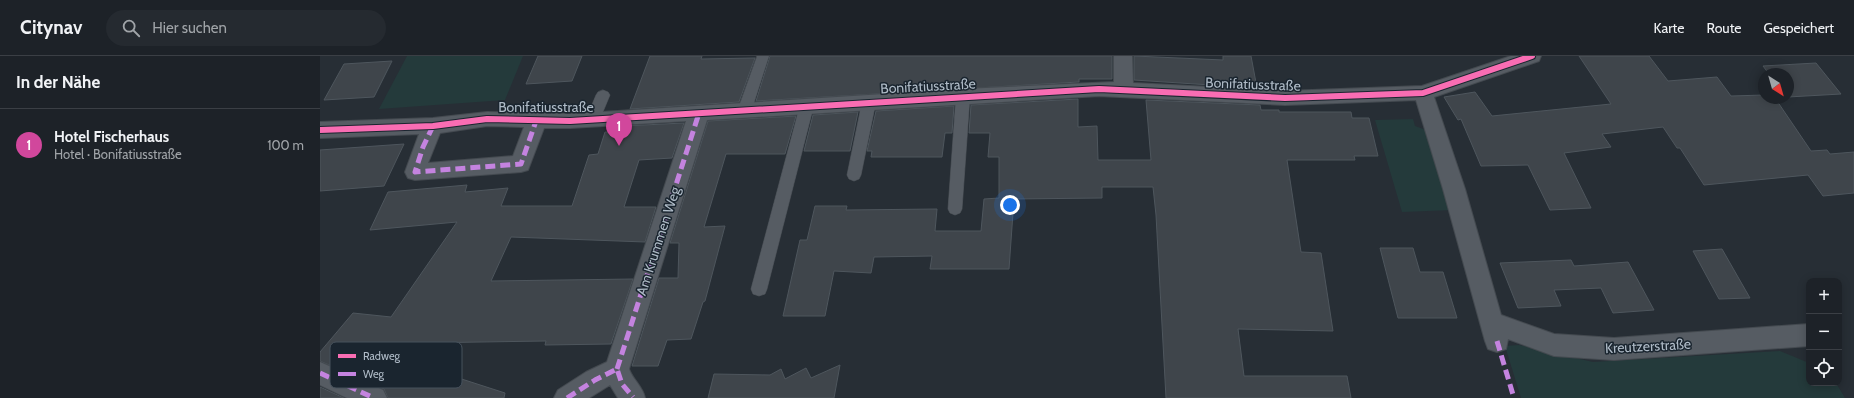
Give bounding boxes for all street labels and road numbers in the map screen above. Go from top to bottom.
street label: Bonifatiusstraße [1205,73,1301,95]
street label: Bonifatiusstraße [880,75,976,97]
street label: Bonifatiusstraße [498,98,594,116]
street label: Am Krummen Weg [632,183,684,298]
street label: Kreutzerstraße [1605,335,1691,357]

